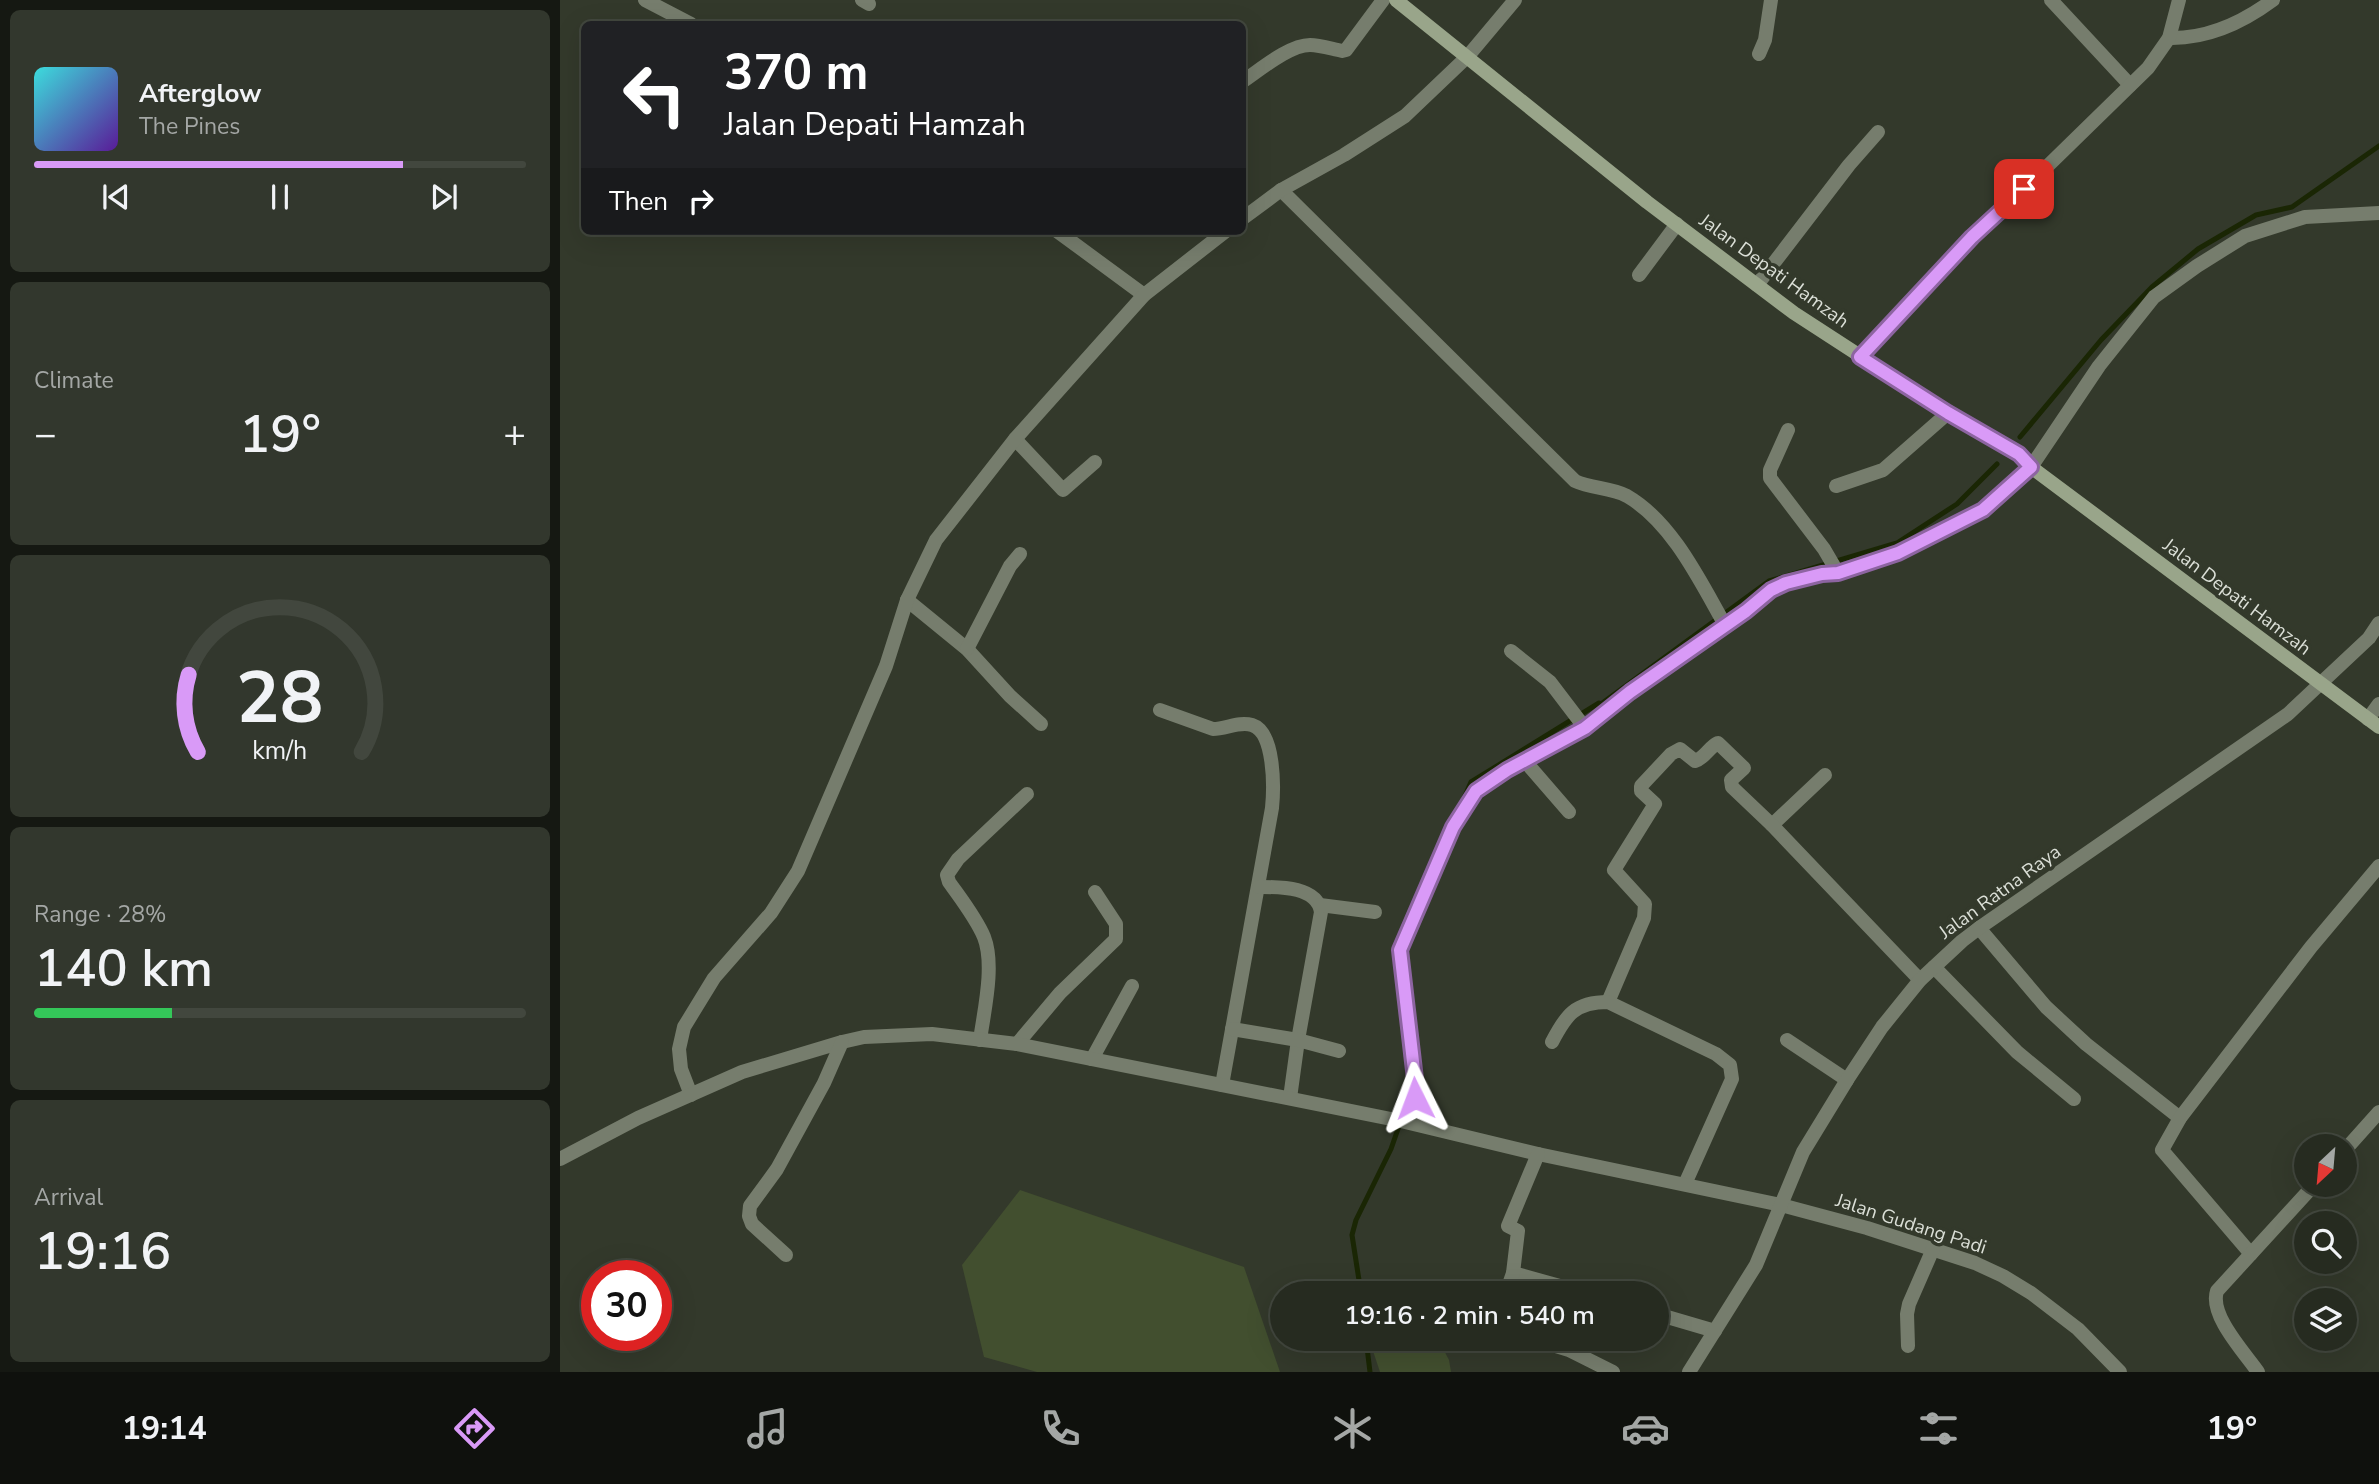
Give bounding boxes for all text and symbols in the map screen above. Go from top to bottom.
text: 370 m [724,39,868,106]
icon: left [609,49,700,140]
text: Afterglow [139,76,262,111]
text: Jalan Depati Hamzah [724,103,1026,146]
text: The Pines [139,111,240,142]
pin [1994,159,2054,219]
icon: arrive [2005,170,2043,208]
icon: previous [97,178,135,216]
icon: pause [261,178,299,216]
icon: next [425,178,463,216]
icon: right [682,182,720,220]
text: Then [609,184,668,219]
street label: Jalan Depati Hamzah [1693,207,1854,334]
text: Climate [34,365,114,396]
text: 19° [239,399,321,470]
text: − [34,409,57,460]
text: + [503,409,526,460]
street label: Jalan Depati Hamzah [2157,532,2316,661]
text: 28 [236,648,324,748]
text: km/h [252,734,308,768]
street label: Jalan Ratna Raya [1933,839,2066,946]
text: Range · 28% [34,899,166,930]
text: 140 km [34,933,213,1004]
position arrow [1378,1061,1452,1135]
north arrow [2294,1134,2357,1197]
map controls [2294,1134,2357,1351]
text: Arrival [34,1182,103,1213]
street label: Jalan Gudang Padi [1831,1187,1990,1261]
button: search [2294,1211,2357,1274]
text: 19:16 [34,1216,171,1287]
speed limit sign: 30 [581,1260,672,1351]
button: layers [2294,1288,2357,1351]
text: 19:16 · 2 min · 540 m [1344,1298,1595,1333]
icon: directions [450,1404,499,1453]
icon: music [743,1404,792,1453]
icon: phone [1036,1404,1085,1453]
icon: climate [1328,1404,1377,1453]
icon: car [1621,1404,1670,1453]
icon: filters [1914,1404,1963,1453]
text: 19:14 [122,1407,207,1450]
text: 19° [2207,1407,2257,1450]

